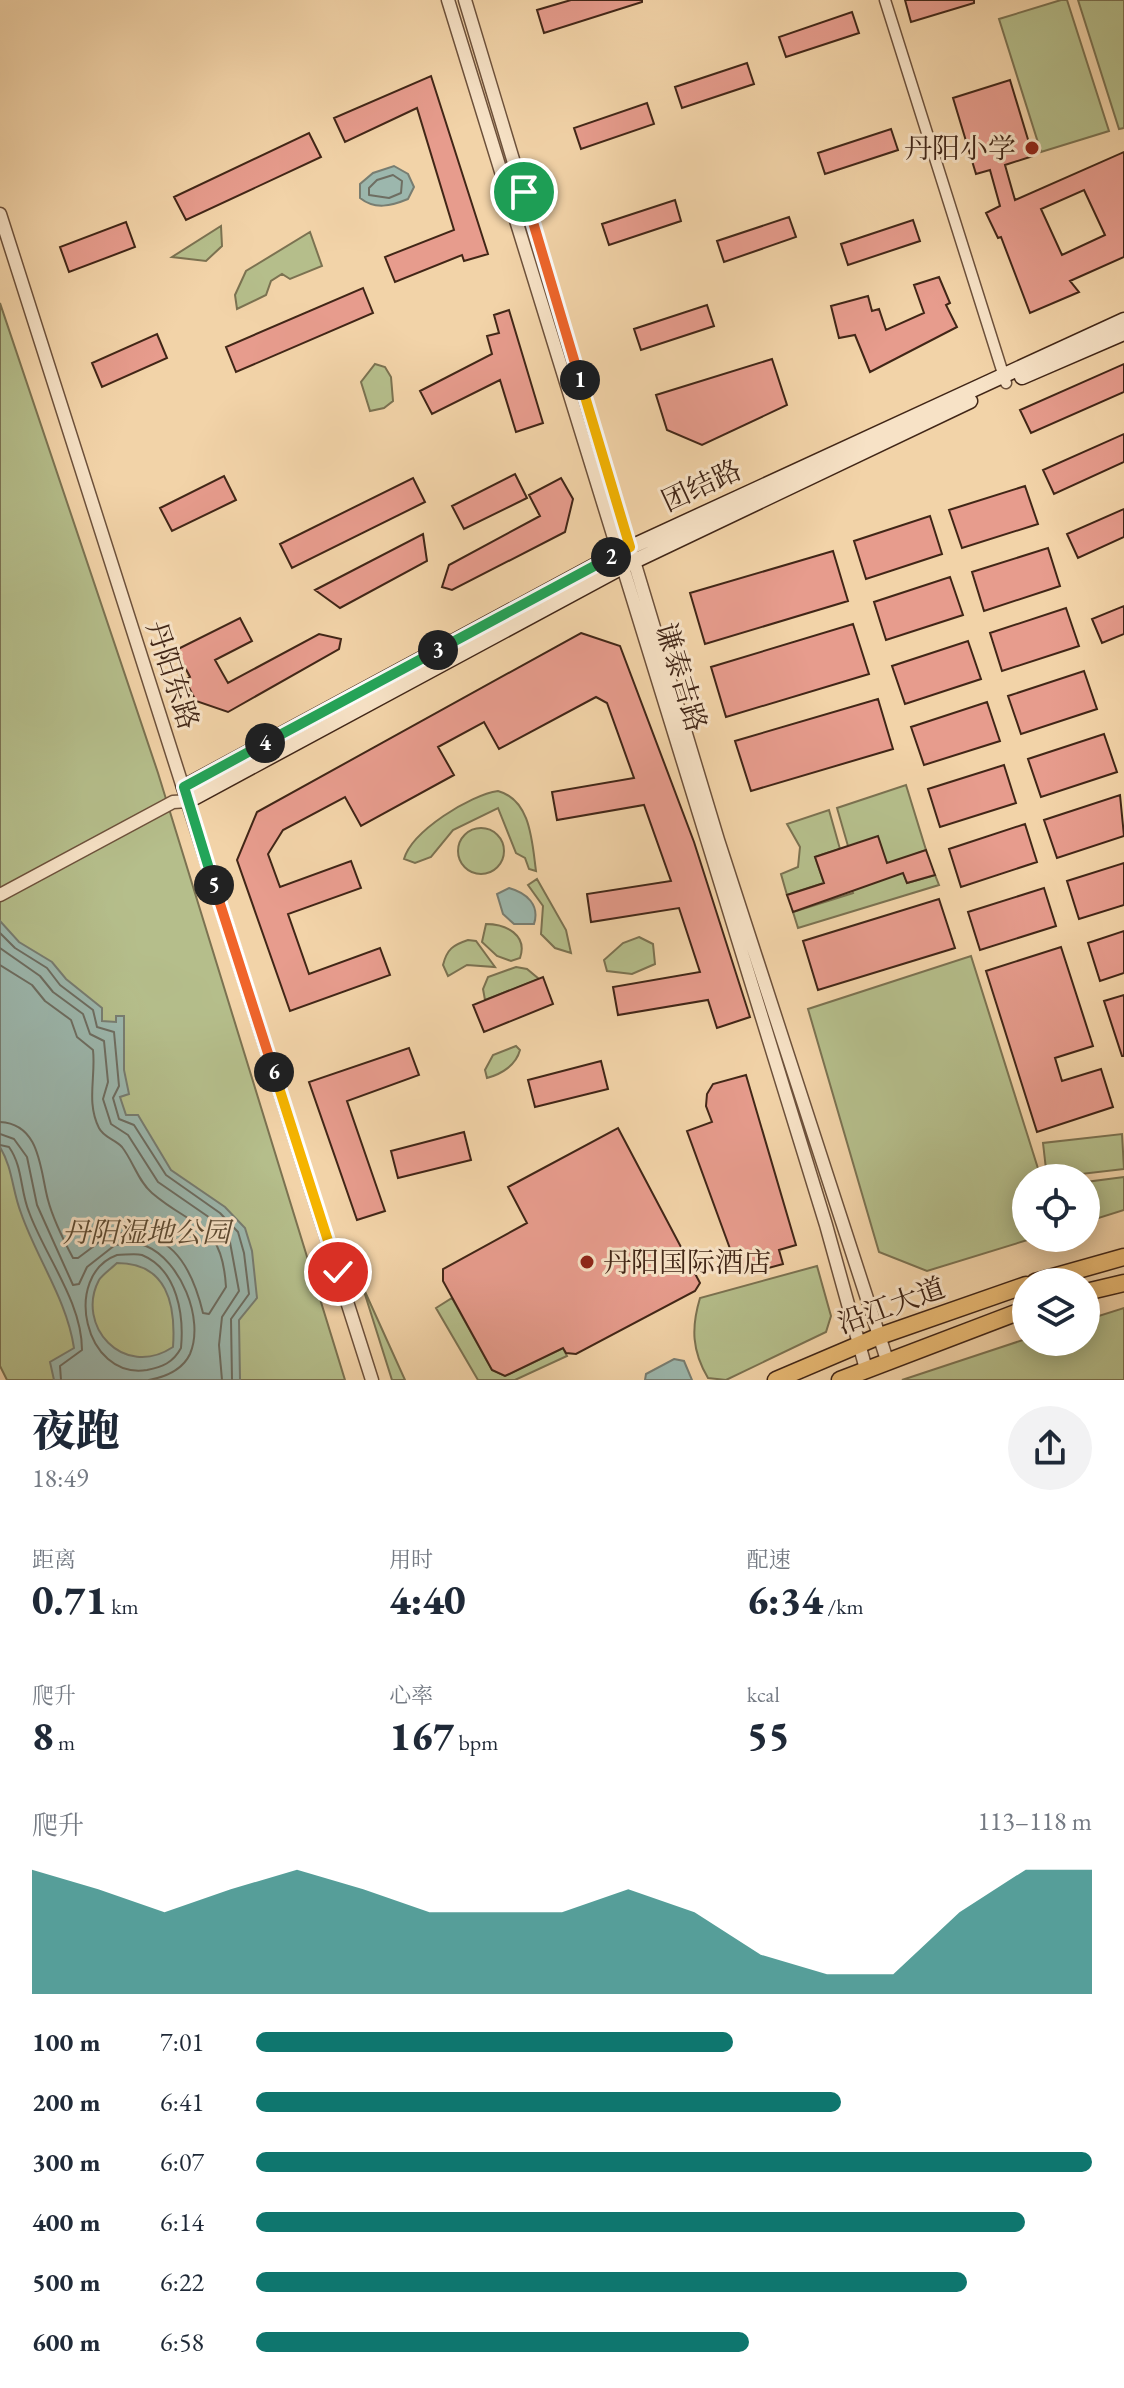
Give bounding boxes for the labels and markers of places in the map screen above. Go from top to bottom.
place label: 丹阳小学 [904,130,1016,166]
marker: 丹阳小学 [1023,139,1041,157]
pin [490,158,558,226]
pin: 1 [560,360,600,400]
pin: 2 [591,537,631,577]
pin: 3 [418,630,458,670]
pin: 4 [245,723,285,763]
pin: 5 [194,865,234,905]
pin: 6 [254,1052,294,1092]
pin [304,1238,372,1306]
place label: 丹阳国际酒店 [603,1244,771,1280]
marker: 丹阳国际酒店 [578,1253,596,1271]

